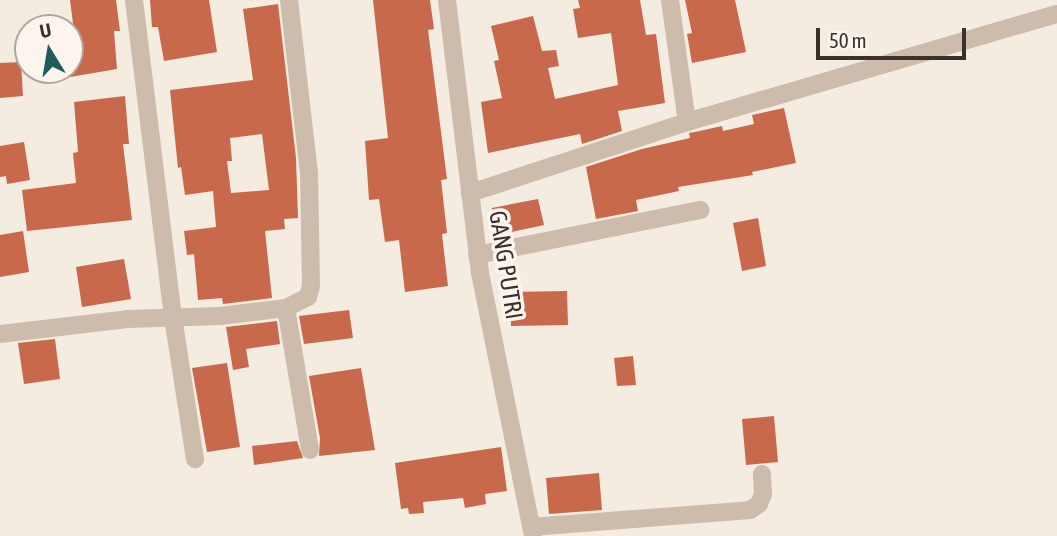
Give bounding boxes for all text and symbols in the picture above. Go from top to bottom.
north arrow [14,14,84,84]
scale bar [819,14,970,58]
text: U [38,18,53,42]
text: 50 m [829,28,867,52]
street label: GANG PUTRI [483,209,529,321]

